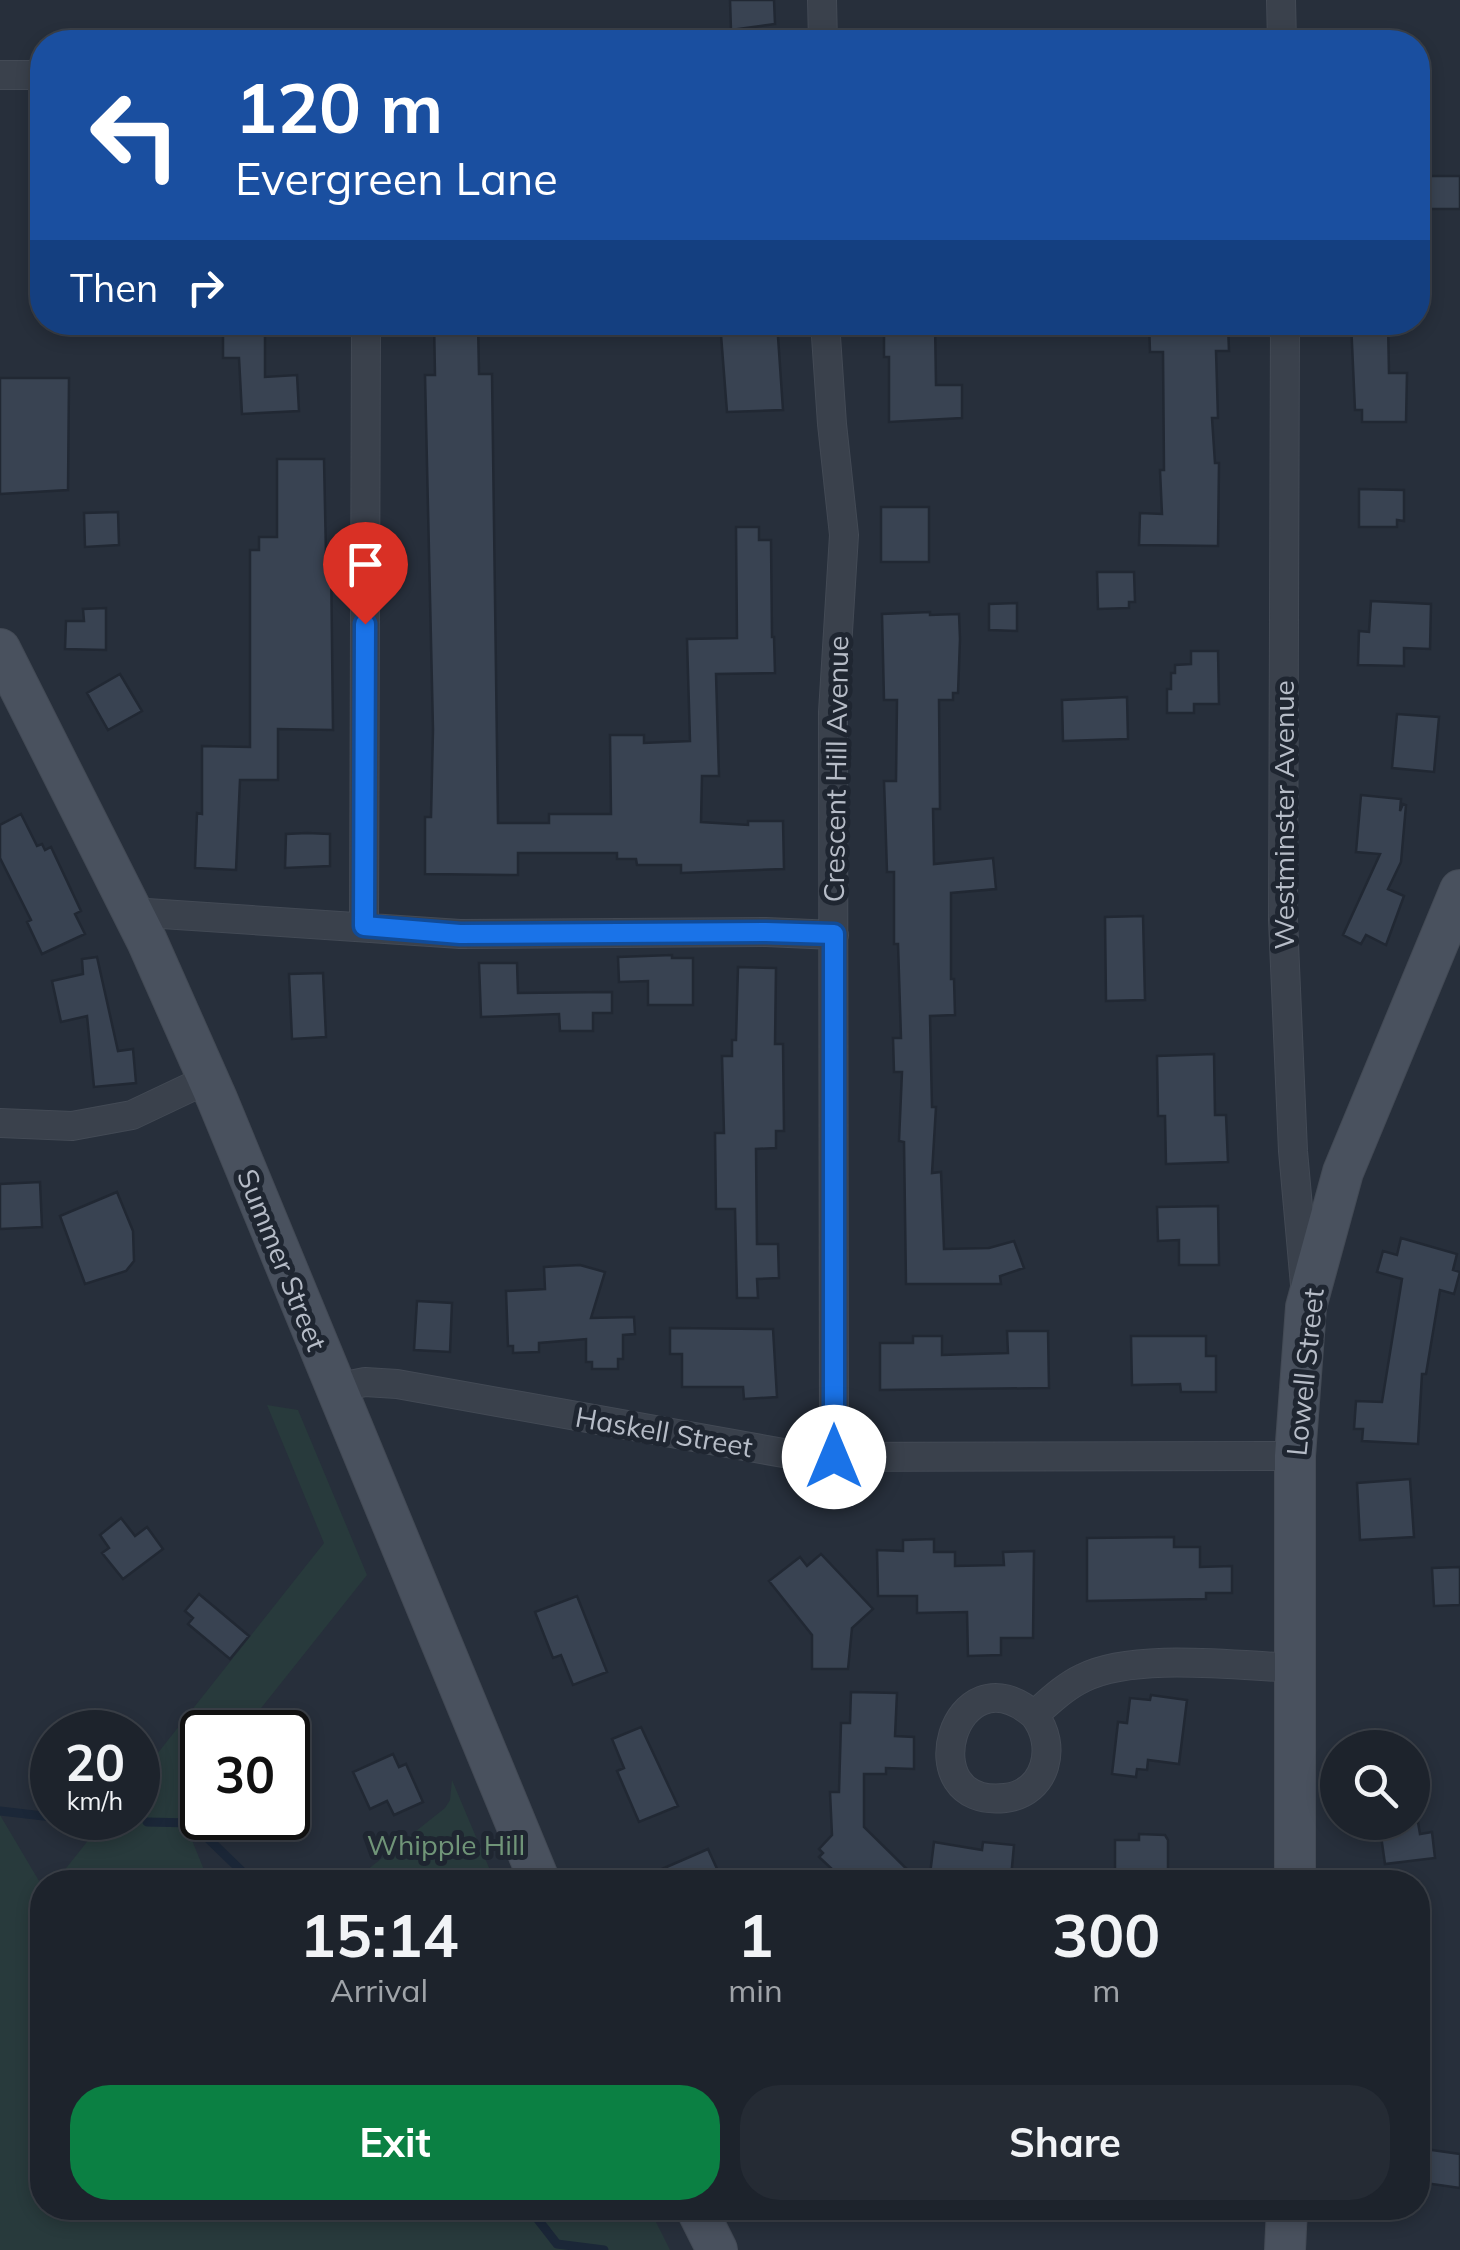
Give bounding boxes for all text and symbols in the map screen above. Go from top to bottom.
text: 120 m [235,63,443,151]
icon: left [70,70,200,200]
text: Evergreen Lane [235,150,558,206]
icon: right [178,260,233,315]
text: Then [70,264,158,312]
pin [323,522,408,625]
icon: arrive [338,537,393,592]
street label: Crescent Hill Avenue [816,635,855,903]
street label: Westminster Avenue [1266,680,1301,950]
street label: Summer Street [230,1164,335,1356]
street label: Lowell Street [1278,1286,1331,1457]
street label: Haskell Street [573,1399,756,1464]
position arrow [782,1405,886,1509]
speed limit sign: 30 [180,1710,310,1840]
map controls [1320,1730,1430,1840]
button: search [1320,1730,1430,1840]
text: 20 [65,1731,125,1794]
text: km/h [67,1785,123,1816]
park label: Whipple Hill [367,1827,525,1862]
text: 15:14 [300,1897,459,1972]
text: 1 [737,1897,773,1972]
text: 300 [1052,1897,1160,1972]
text: Arrival [330,1970,428,2010]
text: min [728,1970,783,2010]
text: m [1092,1970,1120,2010]
button: Exit [70,2085,720,2200]
button: Share [740,2085,1390,2200]

